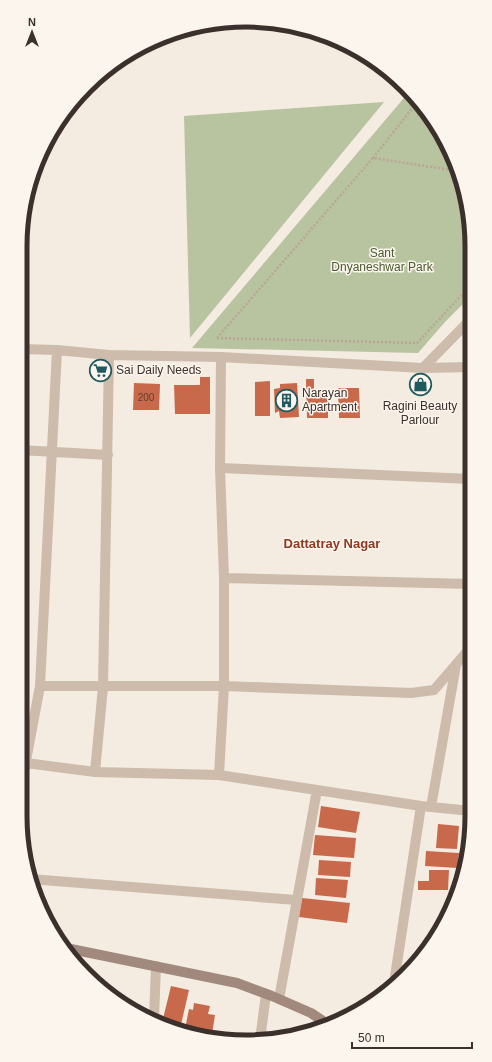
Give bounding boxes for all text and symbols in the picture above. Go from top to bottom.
north arrow [12,12,52,52]
text: N [28,16,36,28]
park label: Sant Dnyaneshwar Park [331,246,434,274]
supermarket icon: Sai Daily Needs [87,357,113,383]
place label: Sai Daily Needs [116,363,201,377]
shop icon: Ragini Beauty Parlour [407,372,433,398]
place label: Narayan Apartment [302,386,358,414]
building icon: Narayan Apartment [273,387,299,413]
house number: 200 [138,392,155,403]
place label: Ragini Beauty Parlour [383,399,457,427]
district label: Dattatray Nagar [284,536,380,551]
scale bar [352,1024,472,1050]
text: 50 m [358,1031,385,1045]

